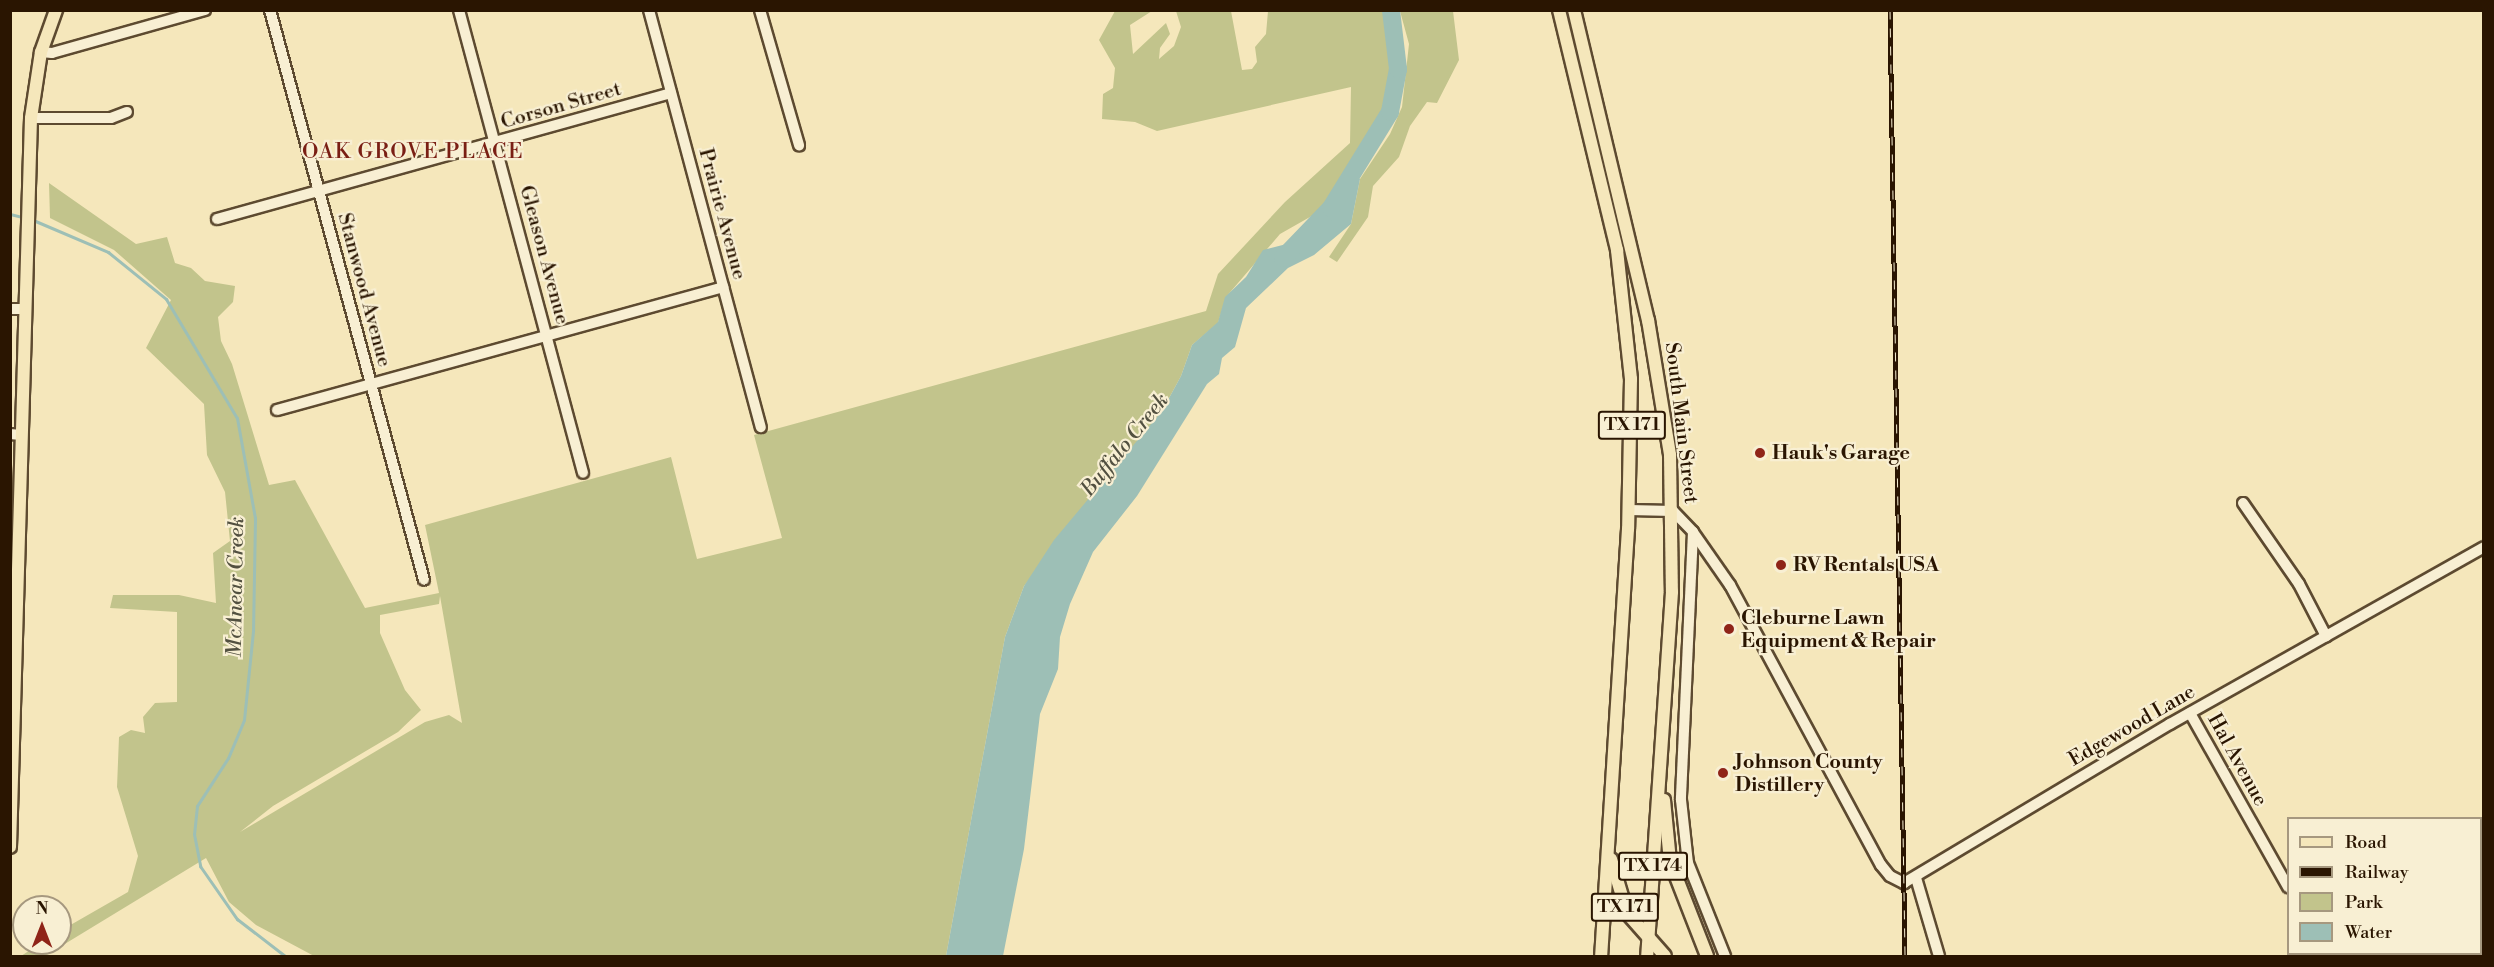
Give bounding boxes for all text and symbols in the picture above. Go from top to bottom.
street label: Corson Street [498,77,624,135]
district label: OAK GROVE PLACE [302,139,524,165]
street label: Prairie Avenue [693,146,751,282]
street label: Gleason Avenue [514,183,574,327]
street label: Stanwood Avenue [332,210,396,370]
street label: South Main Street [1659,341,1703,505]
water label: Buffalo Creek [1076,388,1174,502]
road number: TX 171 [1598,410,1666,440]
place label: Hauk's Garage [1772,441,1910,465]
marker: Hauk's Garage [1753,446,1767,460]
water label: McAnear Creek [222,517,250,657]
place label: RV Rentals USA [1793,553,1939,577]
marker: RV Rentals USA [1774,558,1788,572]
place label: Cleburne Lawn Equipment & Repair [1741,606,1936,653]
marker: Cleburne Lawn Equipment & Repair [1722,622,1736,636]
street label: Edgewood Lane [2064,680,2200,772]
street label: Hal Avenue [2202,710,2272,810]
place label: Johnson County Distillery [1735,750,1883,797]
marker: Johnson County Distillery [1716,766,1730,780]
legend [2287,817,2482,955]
text: Road [2345,831,2387,854]
road number: TX 174 [1617,851,1689,881]
text: Railway [2345,861,2408,884]
text: Park [2345,891,2382,914]
road number: TX 171 [1590,892,1660,922]
north arrow [12,895,72,955]
text: N [36,899,48,919]
text: Water [2345,921,2392,944]

